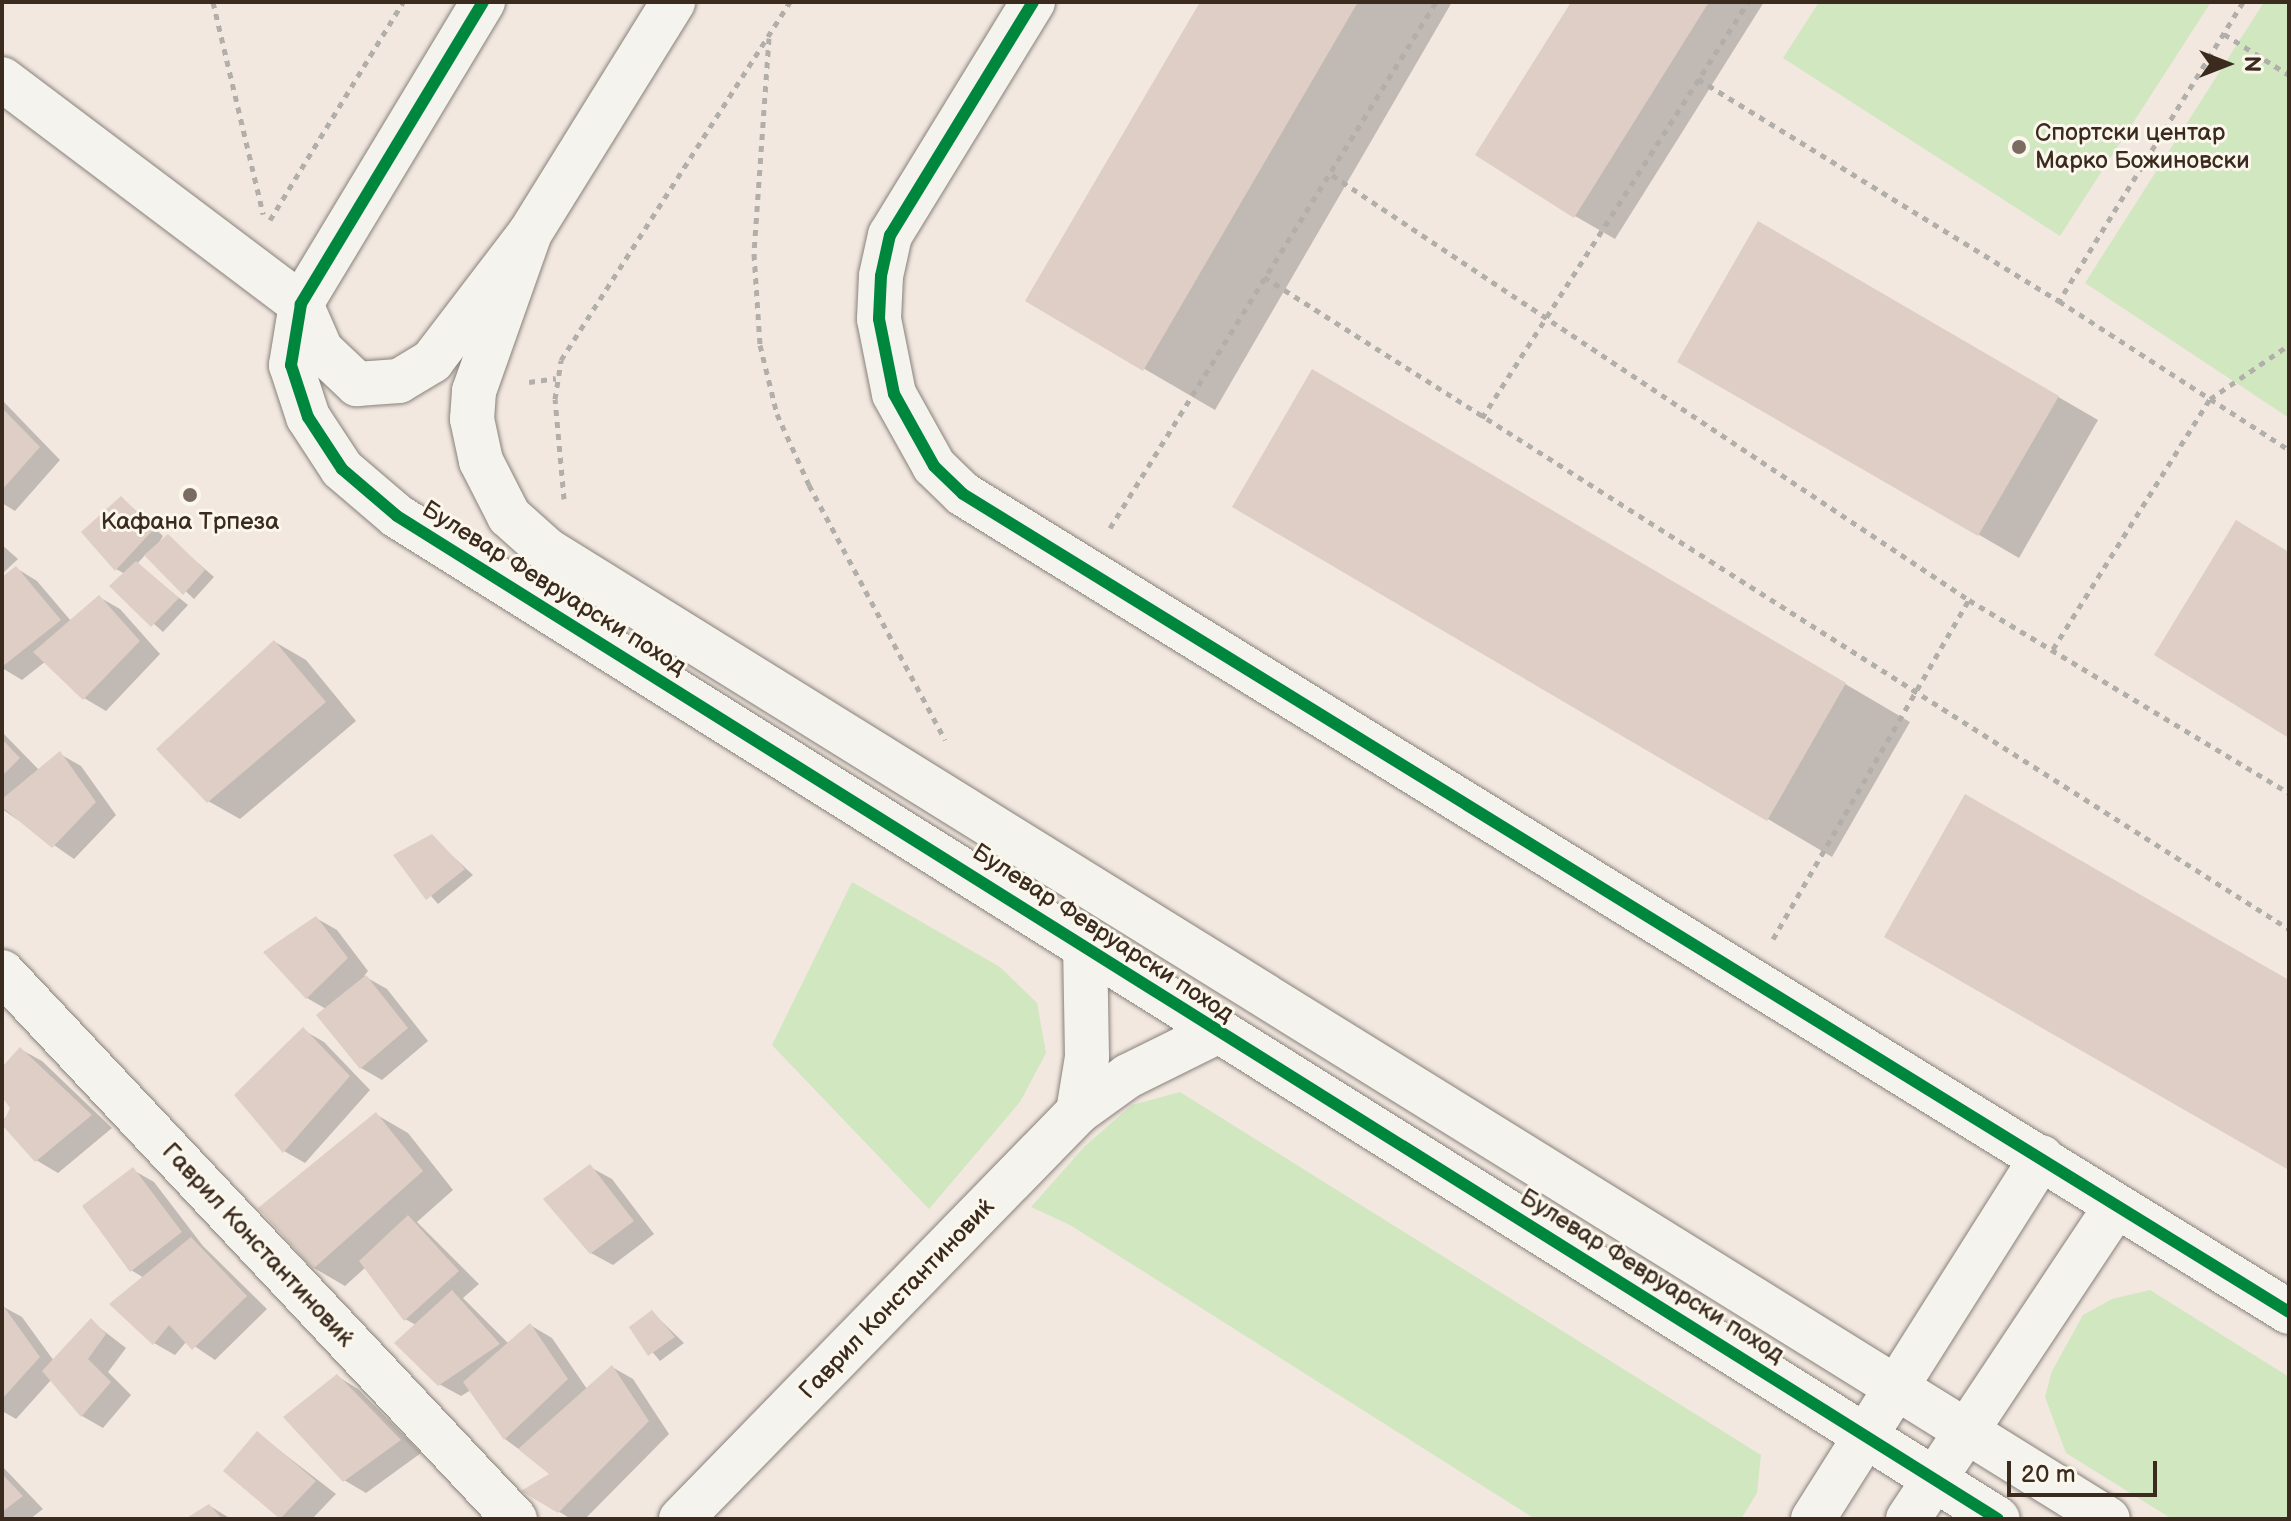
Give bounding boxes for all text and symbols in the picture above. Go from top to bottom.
north arrow [2187,24,2267,104]
text: N [2238,56,2265,72]
place label: Спортски центар Марко Божиновски [2035,119,2250,175]
marker: Спортски центар Марко Божиновски [2010,138,2028,156]
marker: Кафана Трпеза [181,486,199,504]
street label: Булевар Февруарски поход [417,495,691,681]
place label: Кафана Трпеза [101,508,279,536]
street label: Булевар Февруарски поход [967,838,1239,1028]
street label: Гаврил Константиновиќ [156,1137,360,1353]
street label: Булевар Февруарски поход [1515,1183,1789,1369]
street label: Гаврил Константиновиќ [794,1193,1000,1405]
scale bar [2011,1445,2161,1495]
text: 20 m [2021,1460,2076,1489]

